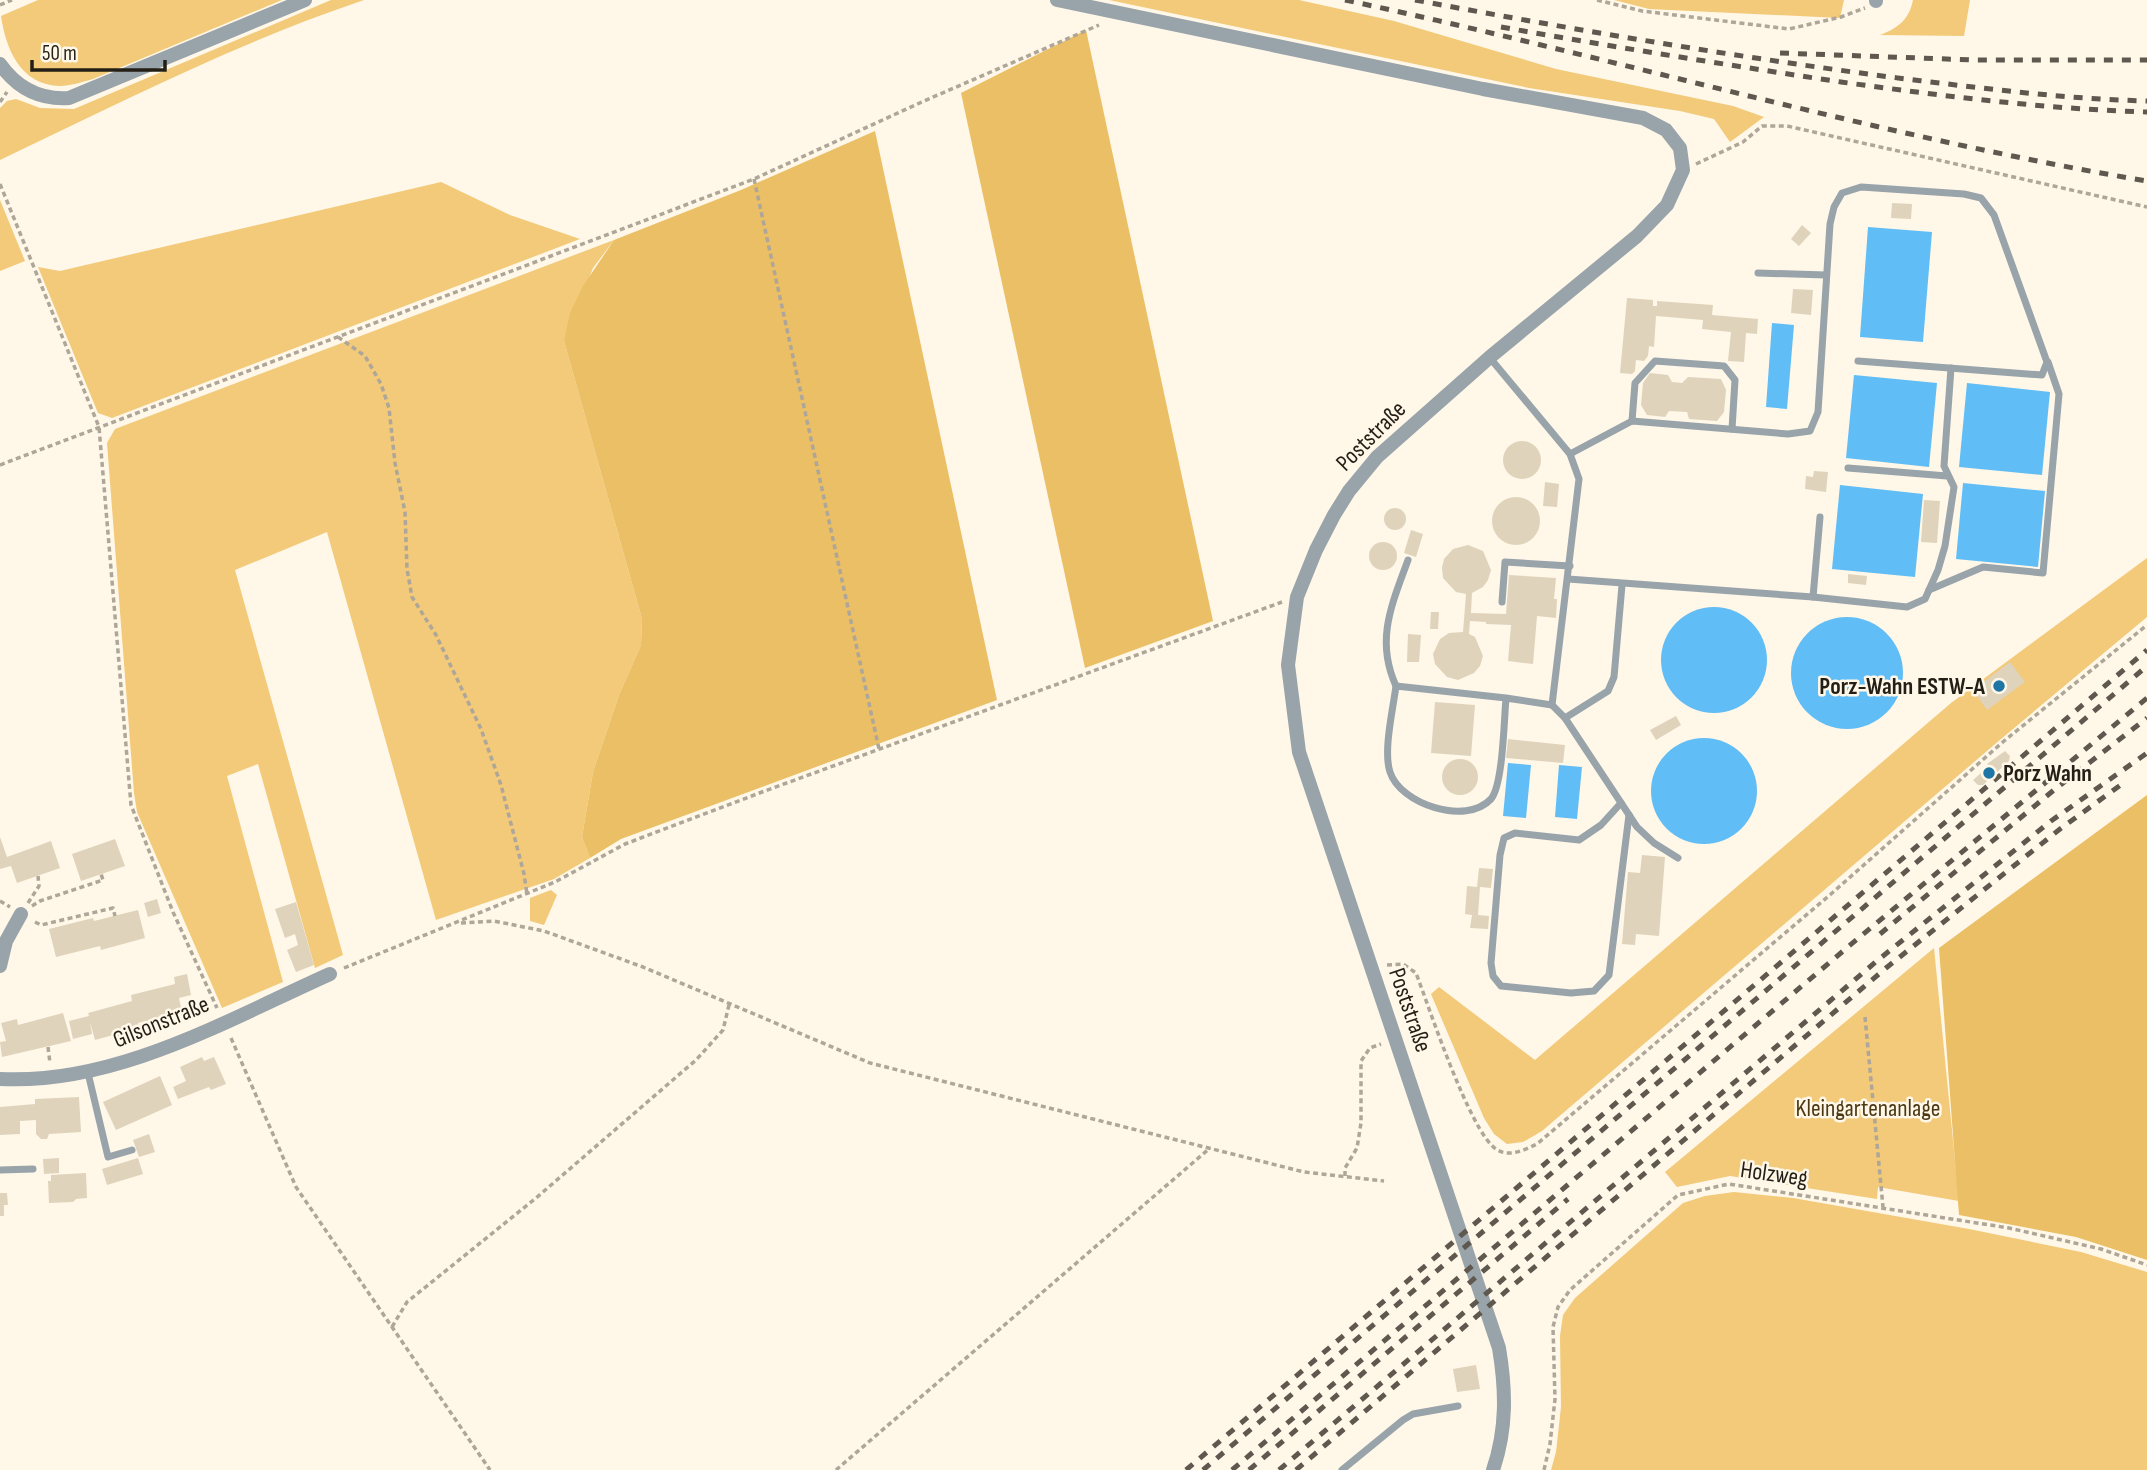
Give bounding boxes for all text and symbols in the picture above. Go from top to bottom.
scale bar [32,28,164,72]
text: 50 m [42,41,77,66]
street label: Poststraße [1330,395,1412,477]
place label: Porz-Wahn ESTW-A [1819,672,1986,701]
marker: Porz-Wahn ESTW-A [1991,678,2007,694]
place label: Porz Wahn [2003,759,2092,788]
marker: Porz Wahn [1981,765,1997,781]
street label: Poststraße [1382,964,1438,1056]
street label: Gilsonstraße [109,990,213,1054]
park label: Kleingartenanlage [1796,1094,1940,1123]
street label: Holzweg [1738,1155,1810,1193]

